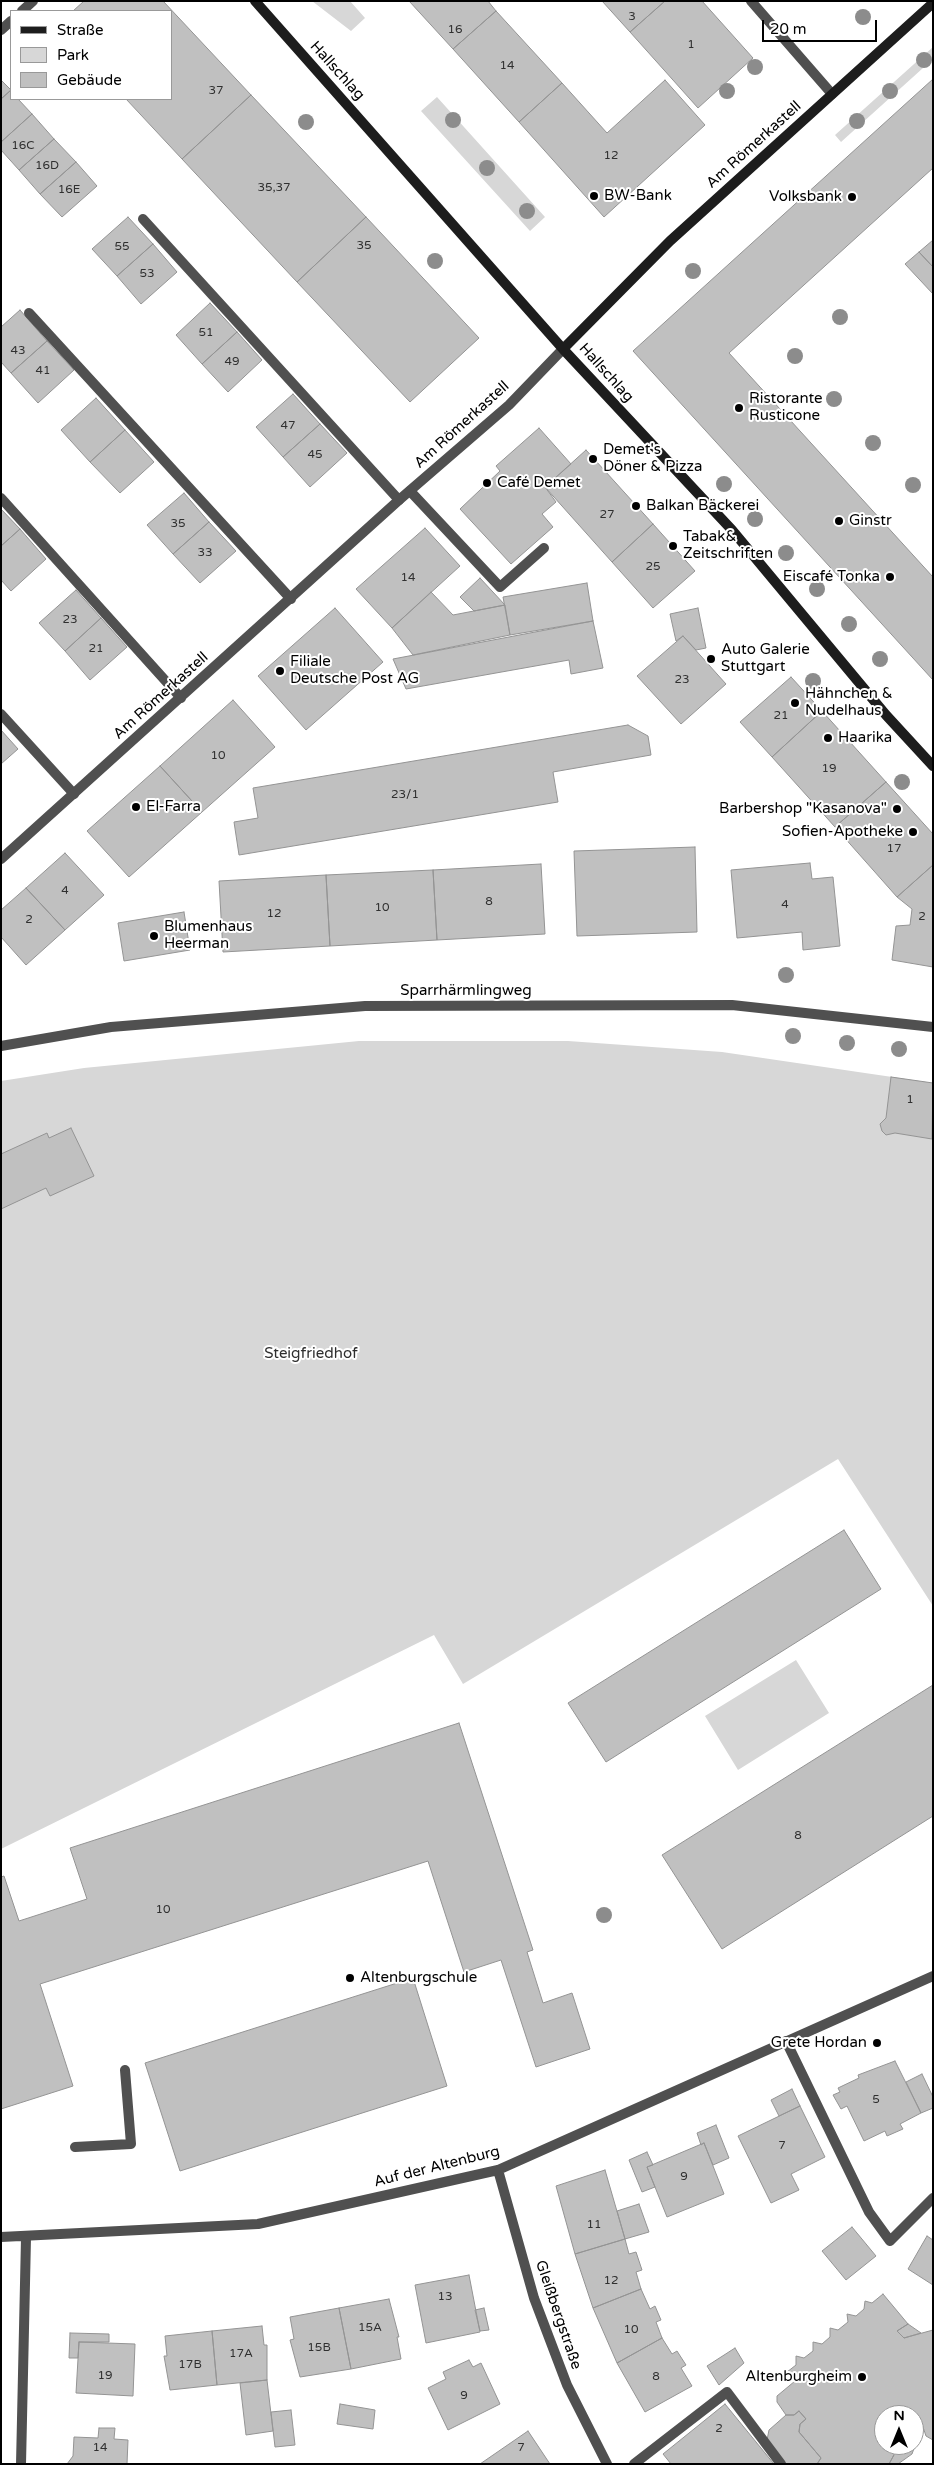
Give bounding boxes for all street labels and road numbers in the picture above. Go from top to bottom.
street label: Hallschlag [306,38,368,104]
street label: Am Römerkastell [703,98,805,192]
street label: Hallschlag [575,340,637,406]
street label: Am Römerkastell [411,378,513,472]
street label: Am Römerkastell [110,649,212,743]
street label: Sparrhärmlingweg [400,982,532,1000]
street label: Auf der Altenburg [372,2143,502,2191]
street label: Gleißbergstraße [531,2258,585,2372]

